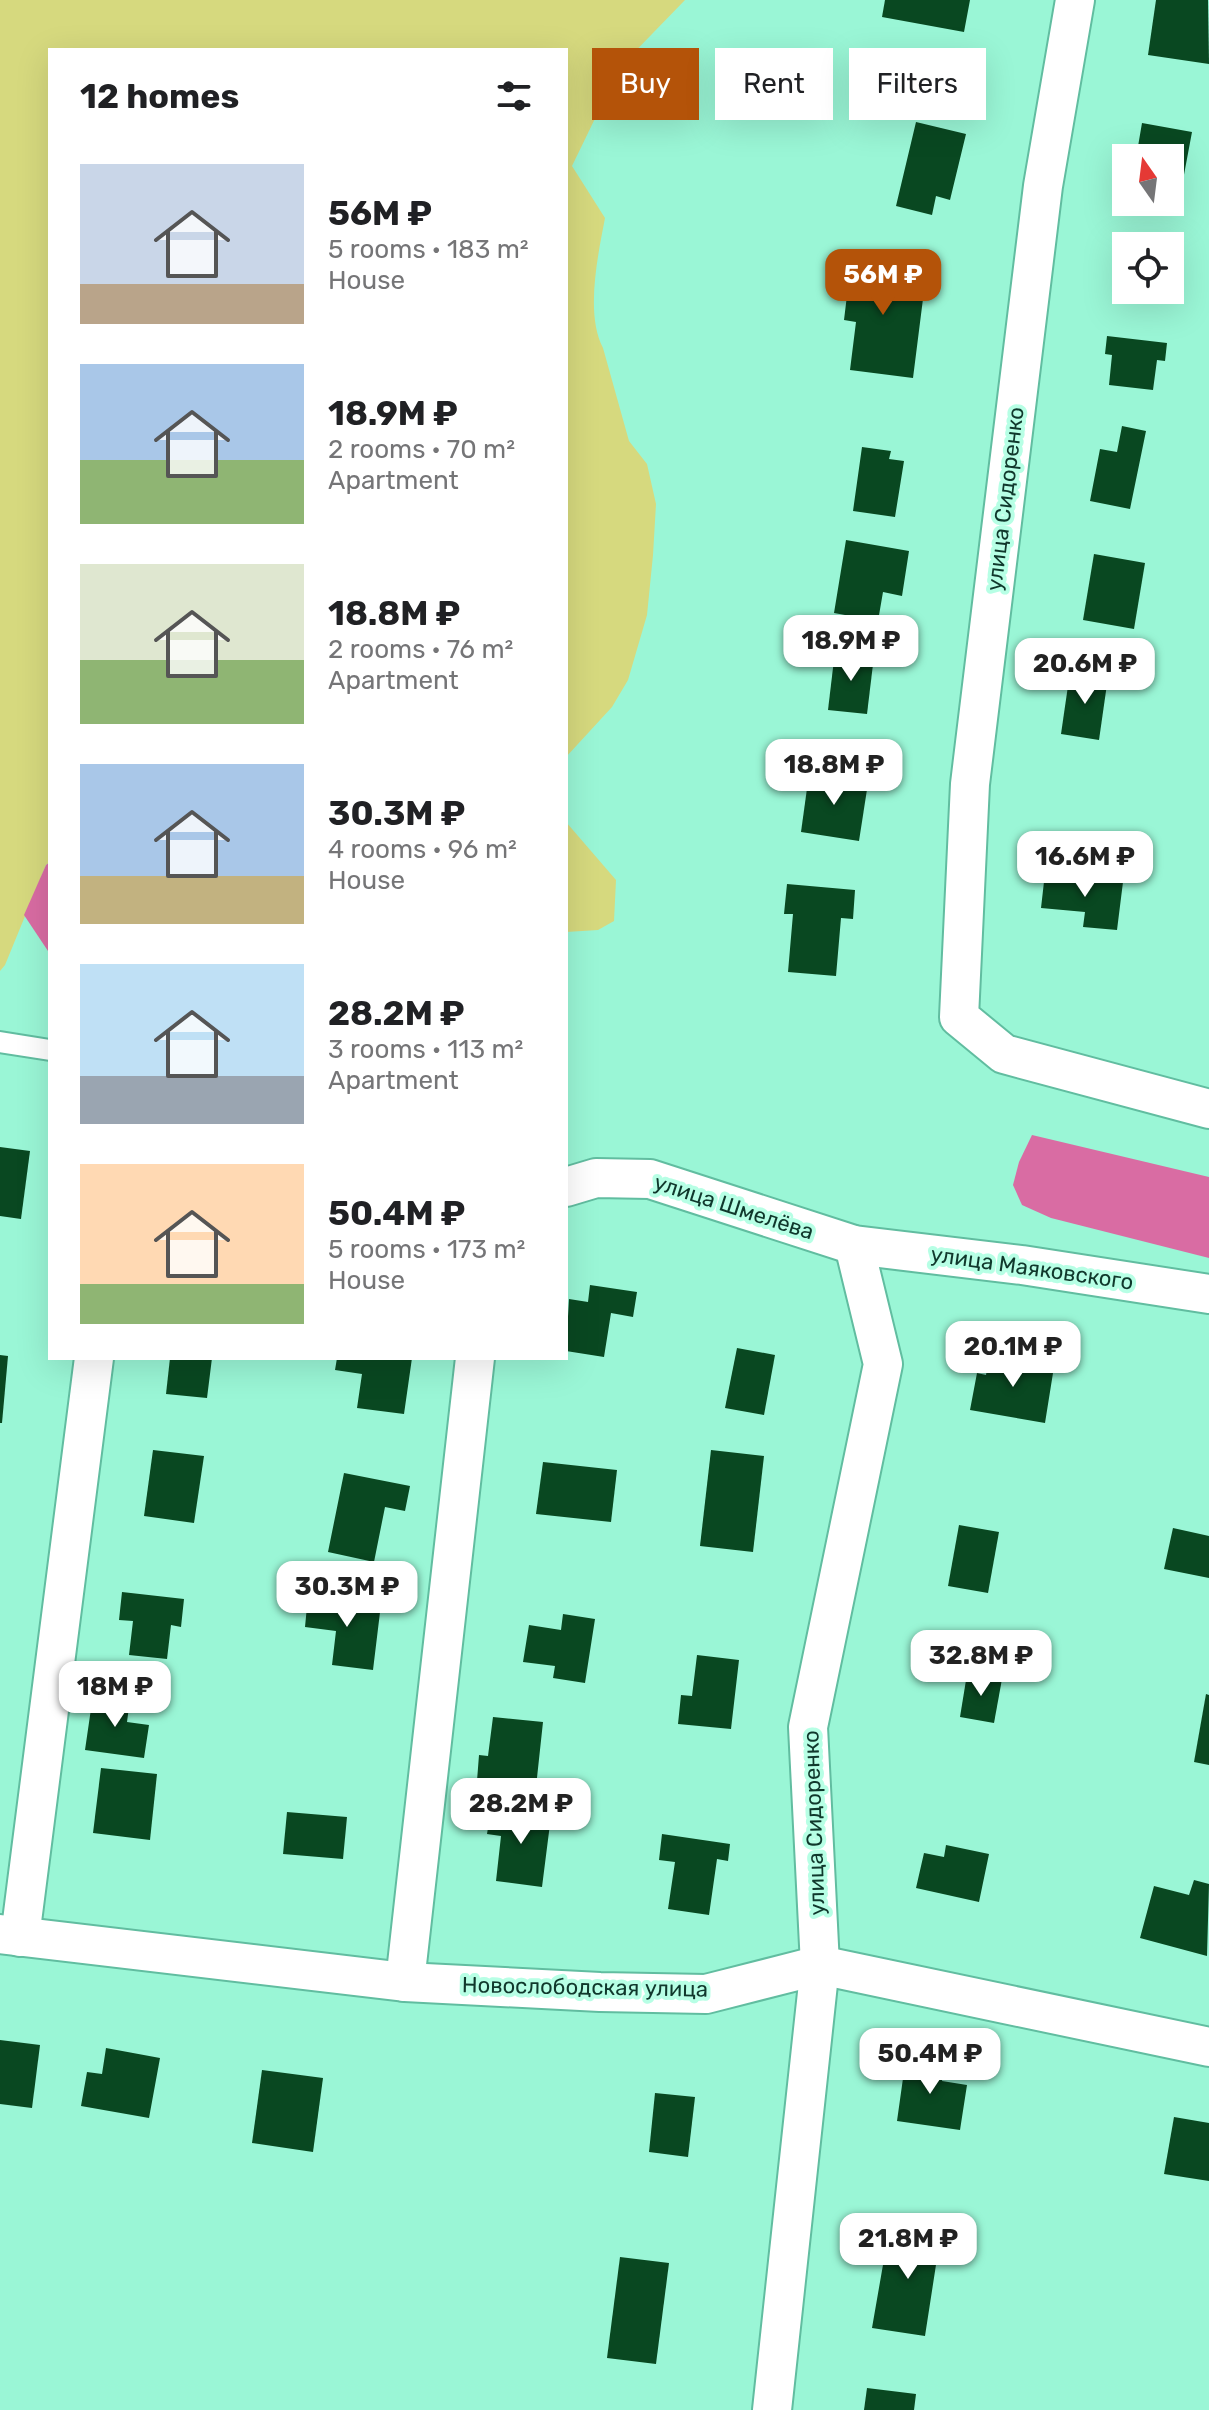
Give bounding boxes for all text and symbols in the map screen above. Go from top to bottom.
chip: Buy [592,48,699,120]
chip: Rent [715,48,833,120]
chip: Filters [849,48,986,120]
icon: filters [492,74,536,118]
text: 12 homes [80,76,239,117]
north arrow [1112,144,1184,216]
map controls [1112,144,1184,304]
text: 56M ₽ [328,193,432,234]
icon: home [144,196,240,292]
button: locate [1112,232,1184,304]
text: 5 rooms · 183 m² [328,234,529,265]
pin: 56M ₽ [827,249,939,317]
text: 56M ₽ [843,259,923,290]
text: House [328,265,405,296]
text: 18.9M ₽ [328,393,458,434]
icon: home [144,396,240,492]
street label: улица Сидоренко [980,405,1030,593]
text: 2 rooms · 70 m² [328,434,515,465]
text: Apartment [328,465,459,496]
text: 18.8M ₽ [328,593,460,634]
icon: home [144,596,240,692]
pin: 18.9M ₽ [777,615,925,683]
text: 18.9M ₽ [801,625,901,656]
text: 2 rooms · 76 m² [328,634,513,665]
pin: 20.6M ₽ [1011,638,1159,706]
text: 20.6M ₽ [1033,648,1137,679]
text: Apartment [328,665,459,696]
pin: 18.8M ₽ [760,739,908,807]
text: 18.8M ₽ [783,749,885,780]
text: 30.3M ₽ [328,793,465,834]
icon: home [144,796,240,892]
pin: 16.6M ₽ [1011,831,1159,899]
text: 4 rooms · 96 m² [328,834,517,865]
text: 16.6M ₽ [1035,841,1135,872]
text: House [328,865,405,896]
text: 28.2M ₽ [328,993,465,1034]
icon: home [144,996,240,1092]
text: 3 rooms · 113 m² [328,1034,523,1065]
text: Apartment [328,1065,459,1096]
street label: улица Шмелёва [651,1168,817,1246]
text: 50.4M ₽ [328,1193,465,1234]
icon: home [144,1196,240,1292]
text: 5 rooms · 173 m² [328,1234,525,1265]
street label: улица Маяковского [929,1240,1135,1296]
text: House [328,1265,405,1296]
pin: 20.1M ₽ [939,1321,1087,1389]
text: 20.1M ₽ [964,1331,1062,1362]
pin: 30.3M ₽ [273,1561,421,1629]
text: 30.3M ₽ [295,1571,399,1602]
pin: 32.8M ₽ [907,1630,1055,1698]
text: 32.8M ₽ [929,1640,1033,1671]
pin: 18M ₽ [59,1661,171,1729]
text: 18M ₽ [77,1671,153,1702]
street label: улица Сидоренко [797,1730,831,1916]
pin: 28.2M ₽ [447,1778,595,1846]
text: 28.2M ₽ [469,1788,573,1819]
street label: Новослободская улица [462,1971,708,2003]
pin: 50.4M ₽ [856,2028,1004,2096]
text: 50.4M ₽ [877,2038,983,2069]
pin: 21.8M ₽ [834,2213,982,2281]
text: 21.8M ₽ [858,2223,958,2254]

